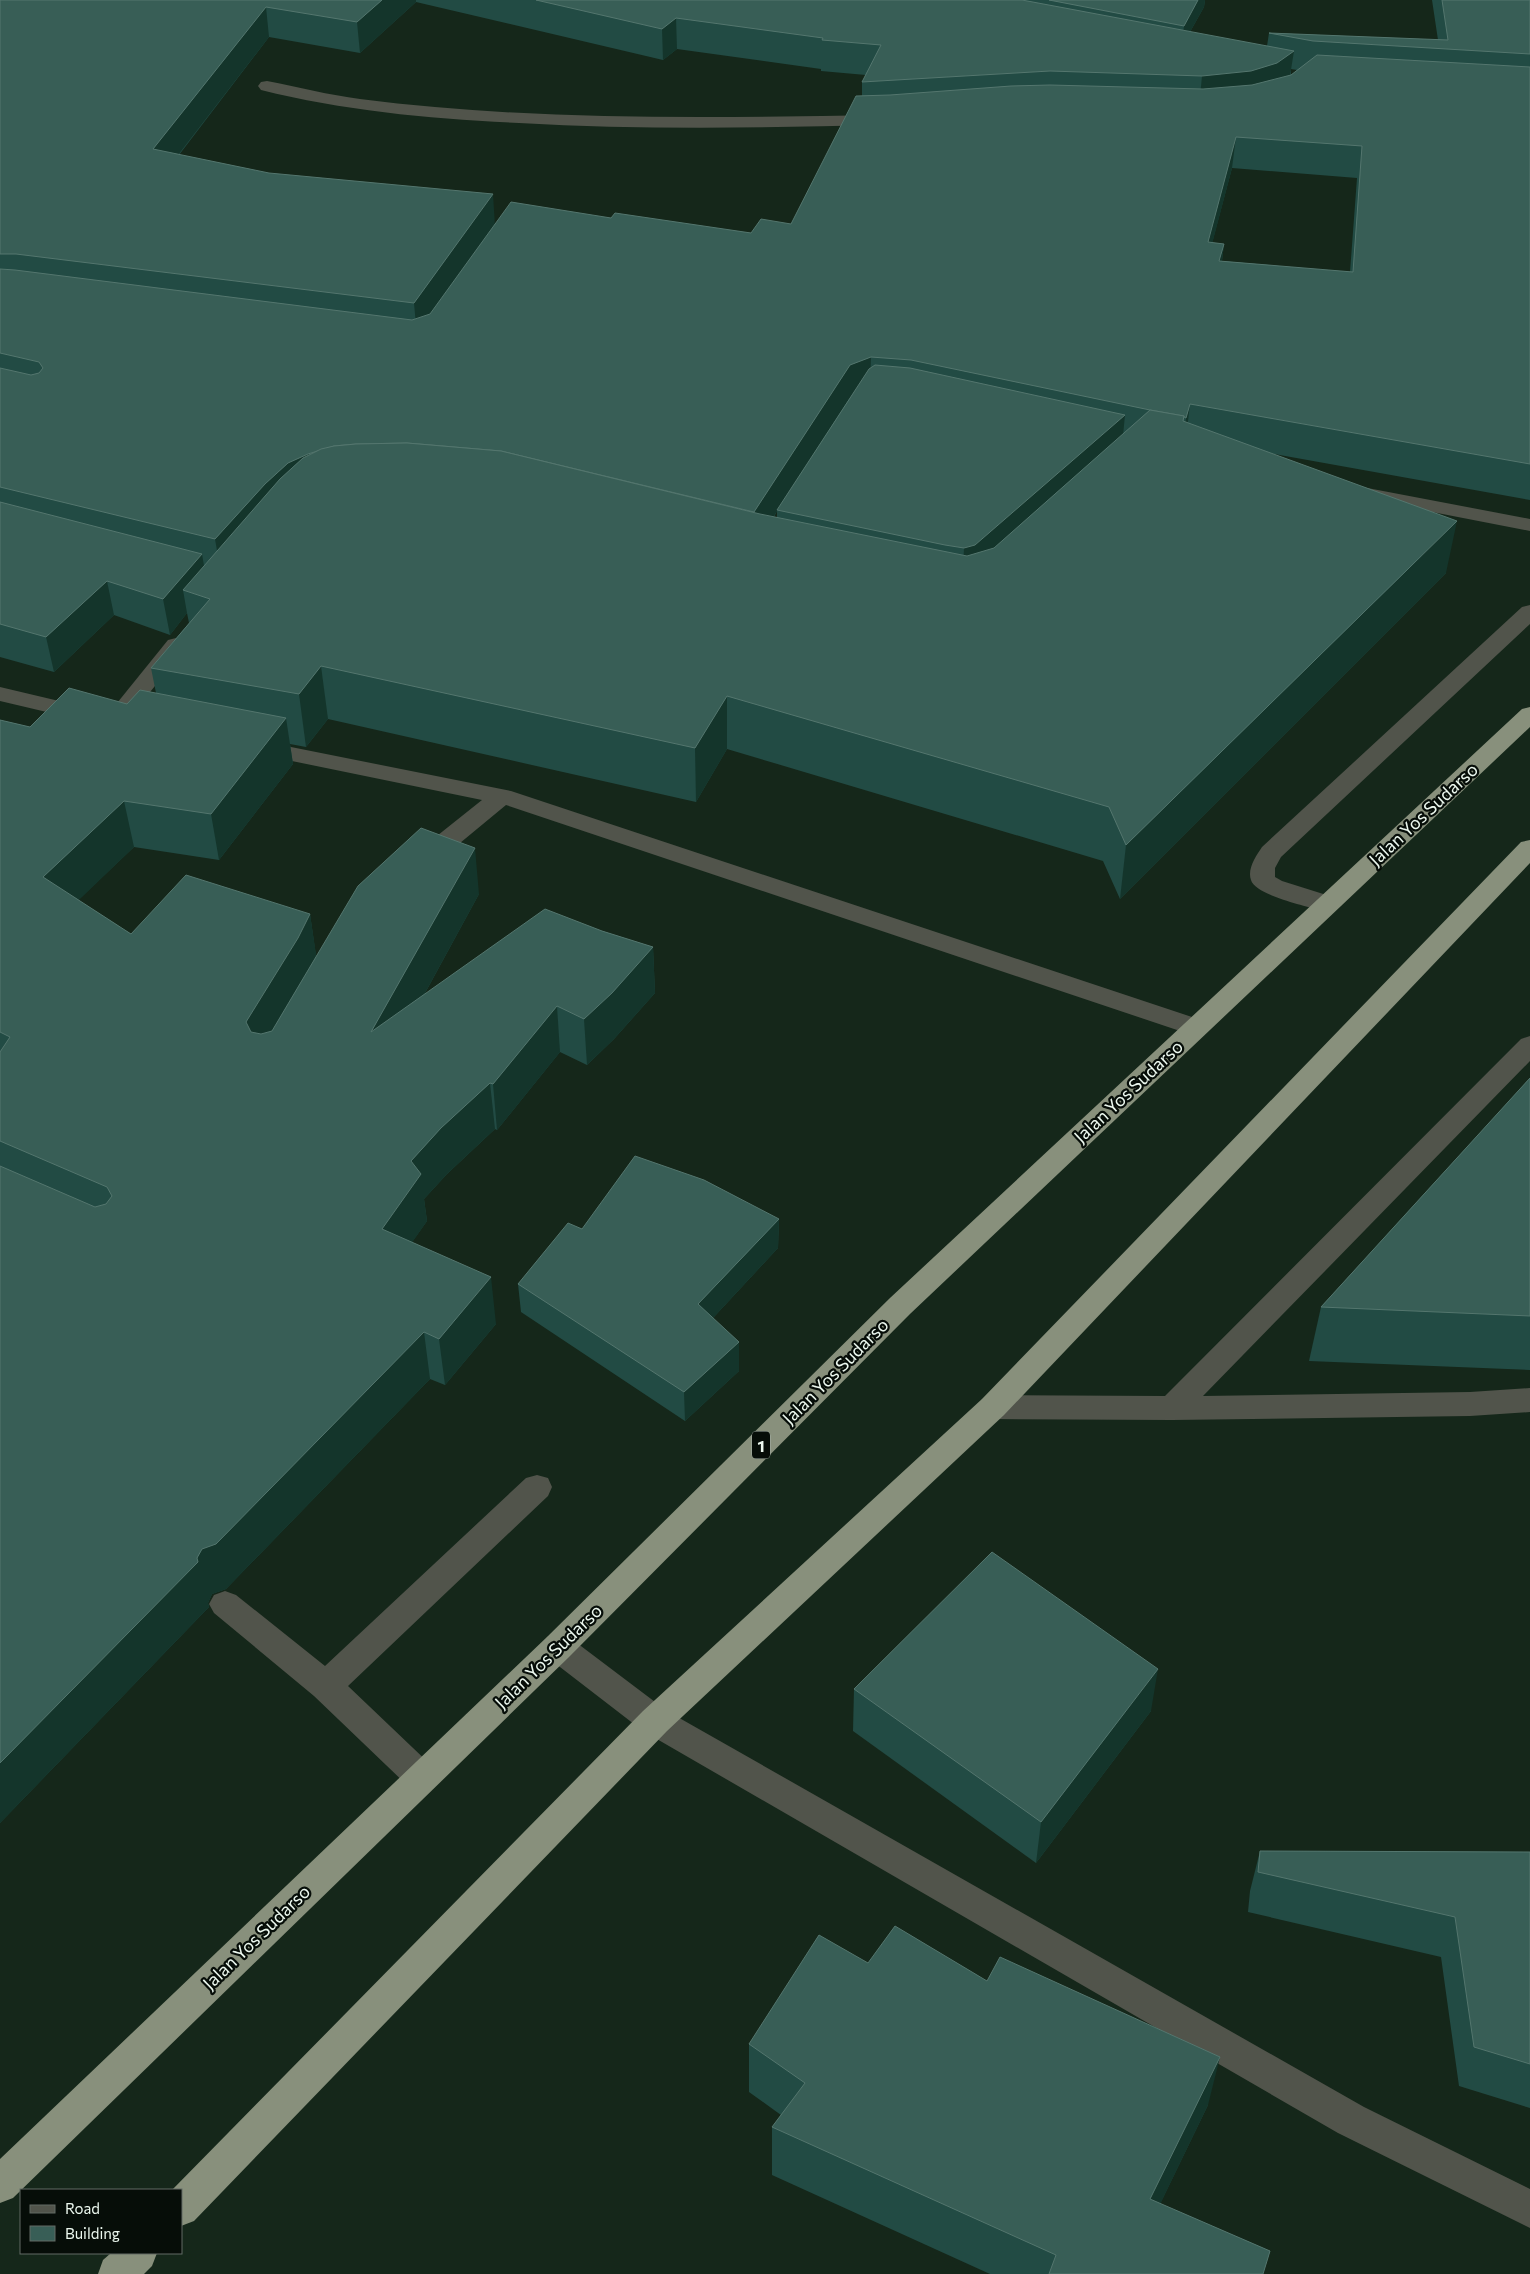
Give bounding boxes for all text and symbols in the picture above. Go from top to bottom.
street label: Jalan Yos Sudarso [1364,758,1482,870]
street label: Jalan Yos Sudarso [1069,1035,1187,1147]
street label: Jalan Yos Sudarso [777,1313,893,1429]
road number: 1 [752,1432,770,1458]
street label: Jalan Yos Sudarso [490,1599,606,1713]
street label: Jalan Yos Sudarso [198,1880,314,1994]
legend [20,2189,182,2254]
text: Road [65,2199,100,2217]
text: Building [65,2224,120,2242]

